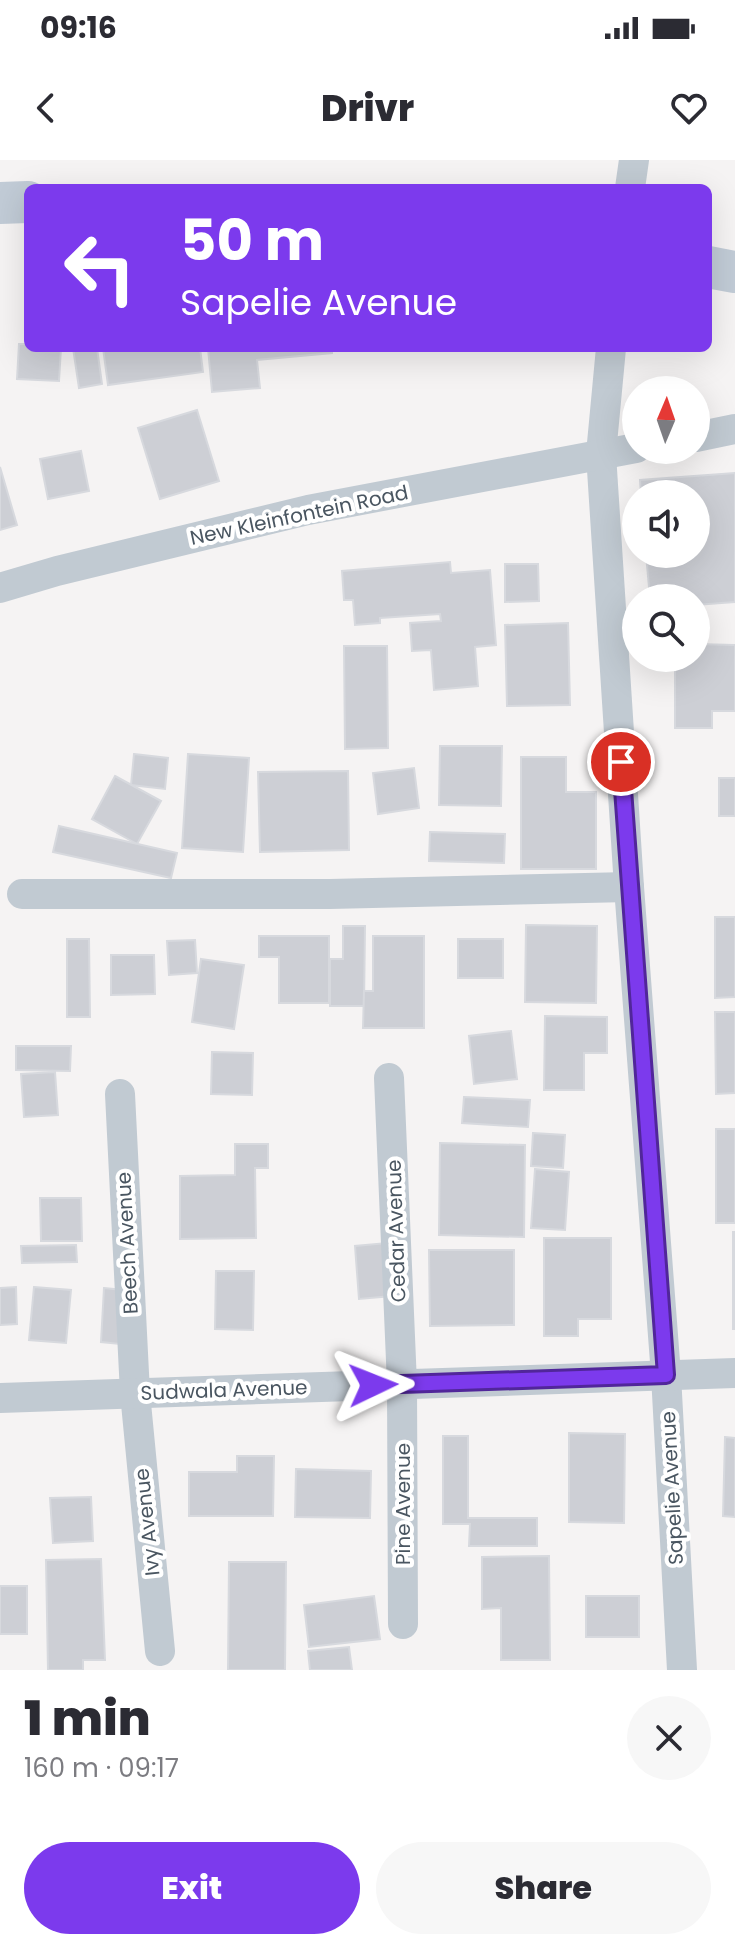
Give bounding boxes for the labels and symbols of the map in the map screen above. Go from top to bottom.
north arrow [622,376,710,464]
street label: New Kleinfontein Road [187,478,411,552]
pin [587,728,655,796]
street label: Cedar Avenue [380,1159,412,1303]
street label: Beech Avenue [109,1171,145,1315]
position arrow [331,1343,415,1427]
street label: Sudwala Avenue [140,1373,308,1407]
street label: Sapelie Avenue [654,1410,690,1566]
street label: Pine Avenue [389,1443,417,1565]
street label: Ivy Avenue [127,1467,167,1577]

